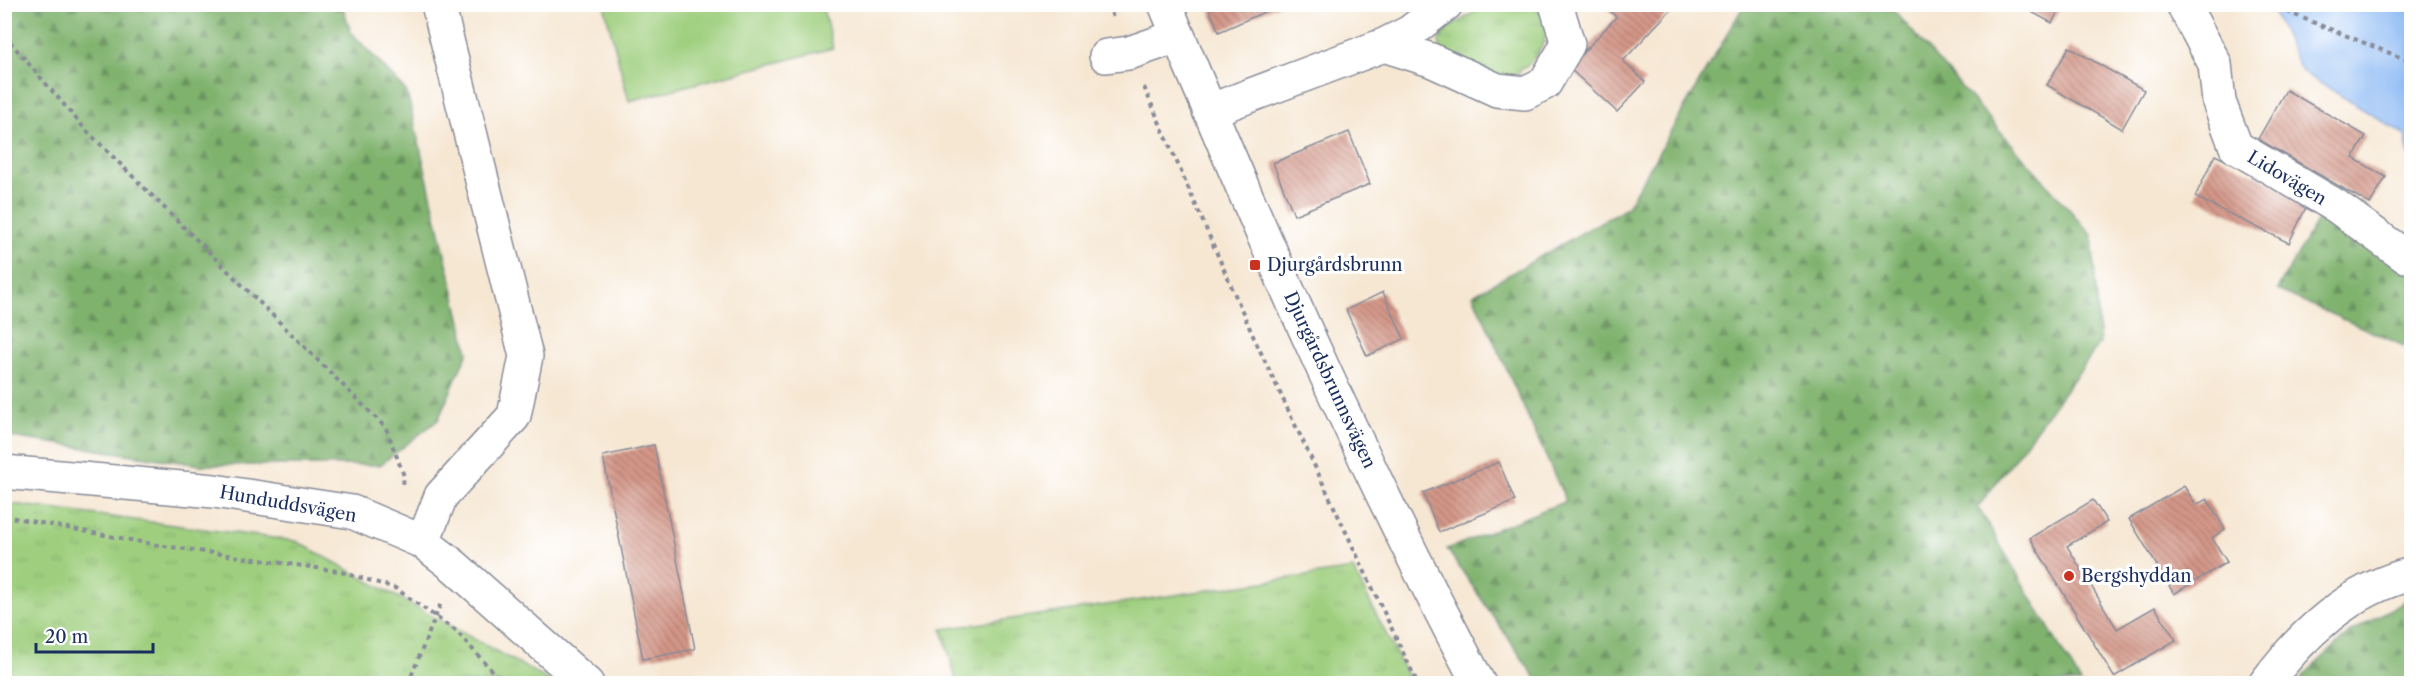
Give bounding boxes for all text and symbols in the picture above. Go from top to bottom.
street label: Lidovägen [2244,146,2330,210]
place label: Djurgårdsbrunn [1267,254,1402,276]
marker: Djurgårdsbrunn [1248,258,1262,272]
street label: Djurgårdsbrunnsvägen [1279,288,1381,472]
street label: Hunduddsvägen [218,481,358,527]
place label: Bergshyddan [2081,565,2192,587]
marker: Bergshyddan [2062,569,2076,583]
scale bar [36,616,153,654]
text: 20 m [45,626,89,648]

